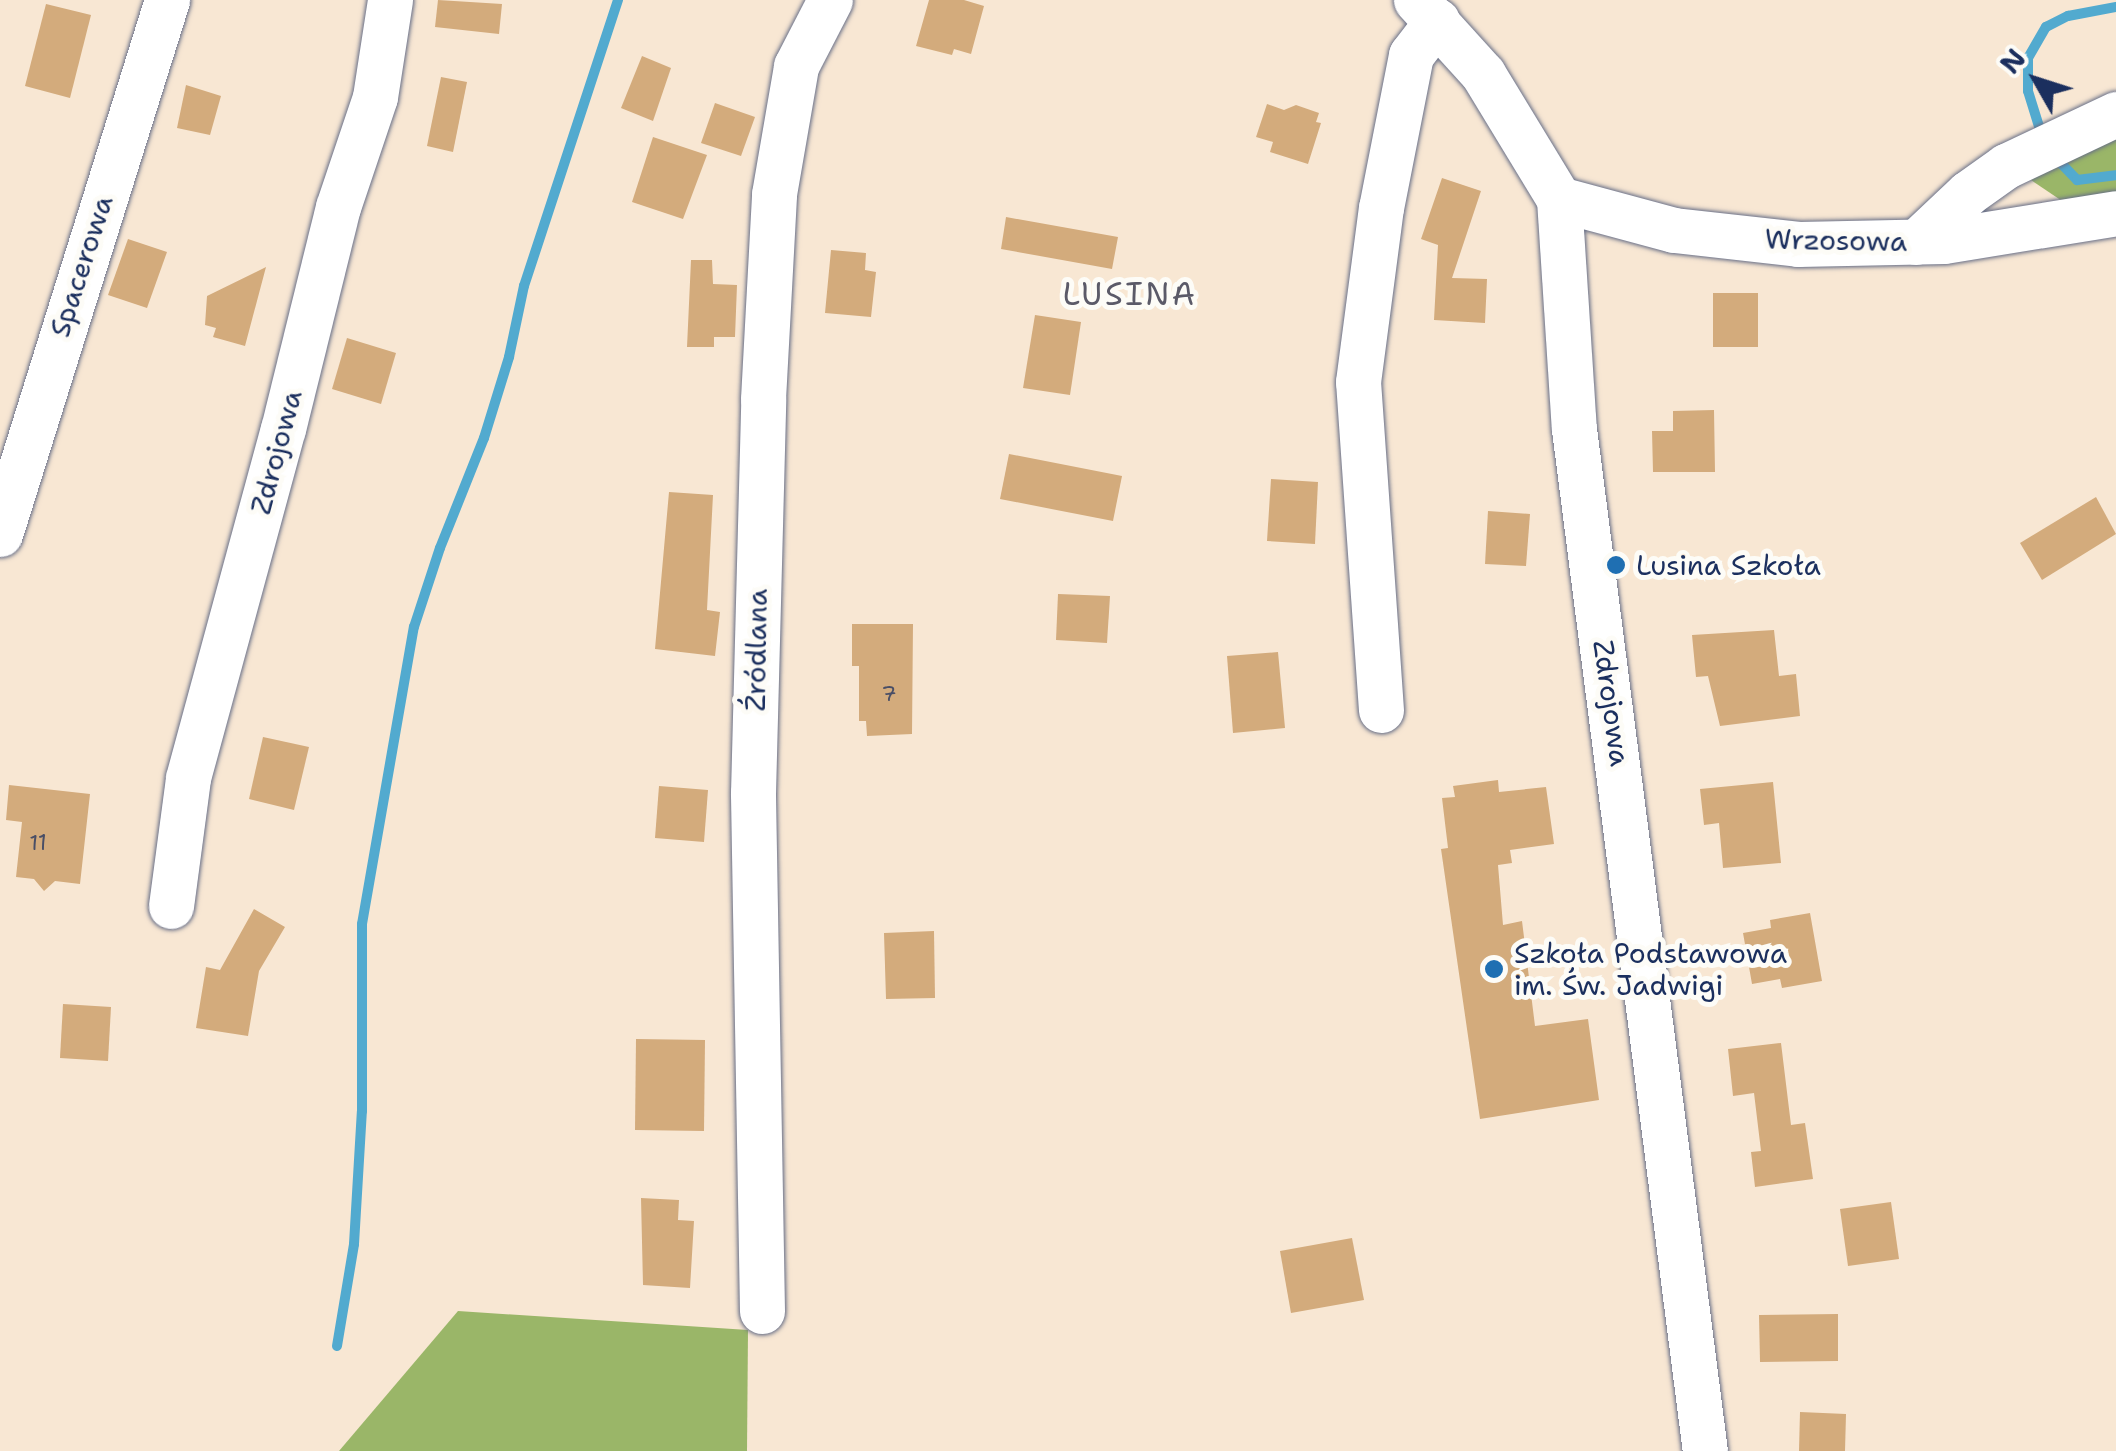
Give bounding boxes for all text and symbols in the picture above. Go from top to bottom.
north arrow [1986,30,2086,130]
text: N [1991,41,2034,82]
street label: Spacerowa [42,191,120,341]
street label: Wrzosowa [1765,222,1907,258]
district label: LUSINA [1062,275,1198,313]
street label: Zdrojowa [243,386,309,518]
place label: Lusina Szkoła [1636,548,1821,582]
marker: Lusina Szkoła [1605,554,1627,576]
street label: Źródlana [738,588,774,712]
street label: Zdrojowa [1587,638,1637,768]
house number: 7 [881,681,897,707]
house number: 11 [29,830,47,856]
place label: Szkoła Podstawowa im. Św. Jadwigi [1514,936,1787,1002]
marker: Szkoła Podstawowa im. Św. Jadwigi [1483,958,1505,980]

